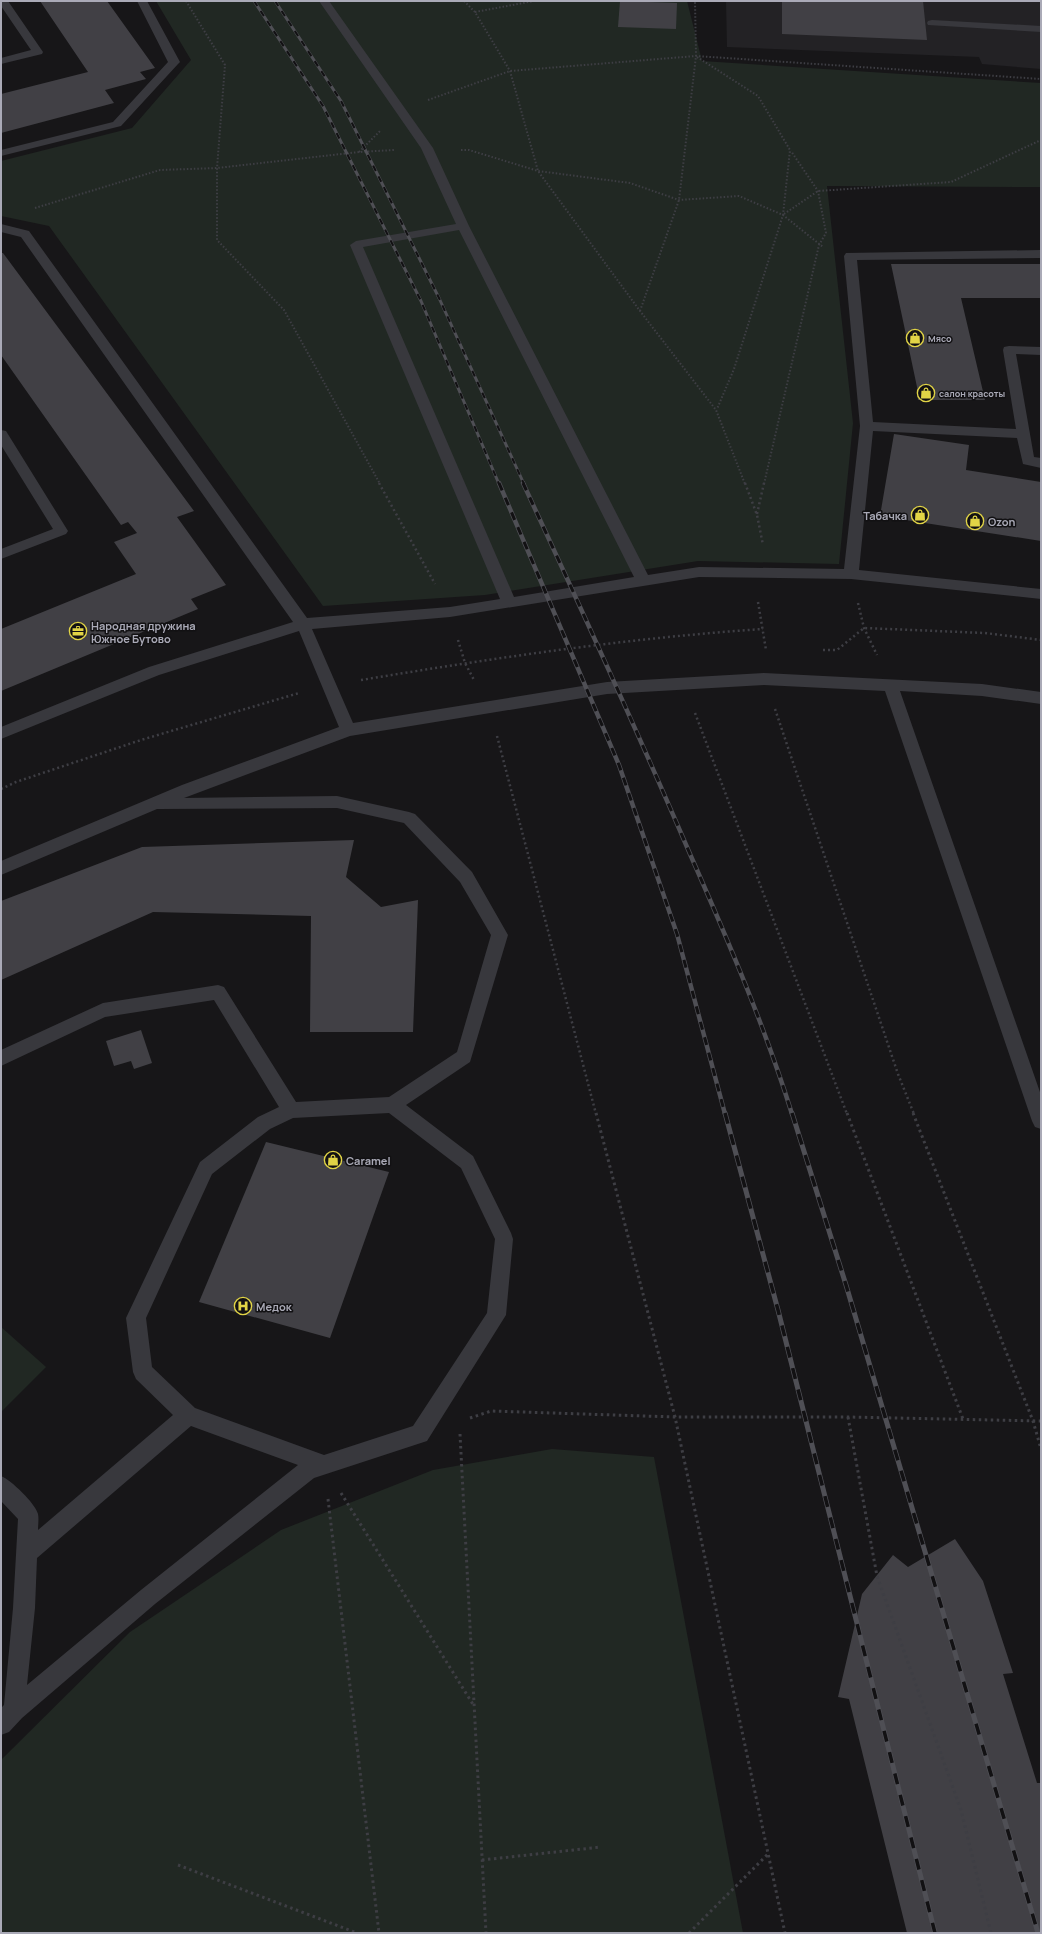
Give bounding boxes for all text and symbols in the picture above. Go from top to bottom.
shop icon: Мясо [905,328,925,348]
place label: Мясо [928,332,952,345]
shop icon: салон красоты [916,383,936,403]
place label: салон красоты [939,387,1006,400]
shop icon: Табачка [910,505,930,525]
place label: Табачка [863,508,907,523]
shop icon: Ozon [965,511,985,531]
place label: Ozon [988,514,1015,529]
place label: Народная дружина Южное Бутово [91,618,196,646]
office icon: Народная дружина Южное Бутово [68,621,88,641]
shop icon: Caramel [323,1150,343,1170]
place label: Caramel [346,1153,391,1168]
hospital icon: Медок [233,1296,253,1316]
place label: Медок [256,1299,293,1314]

